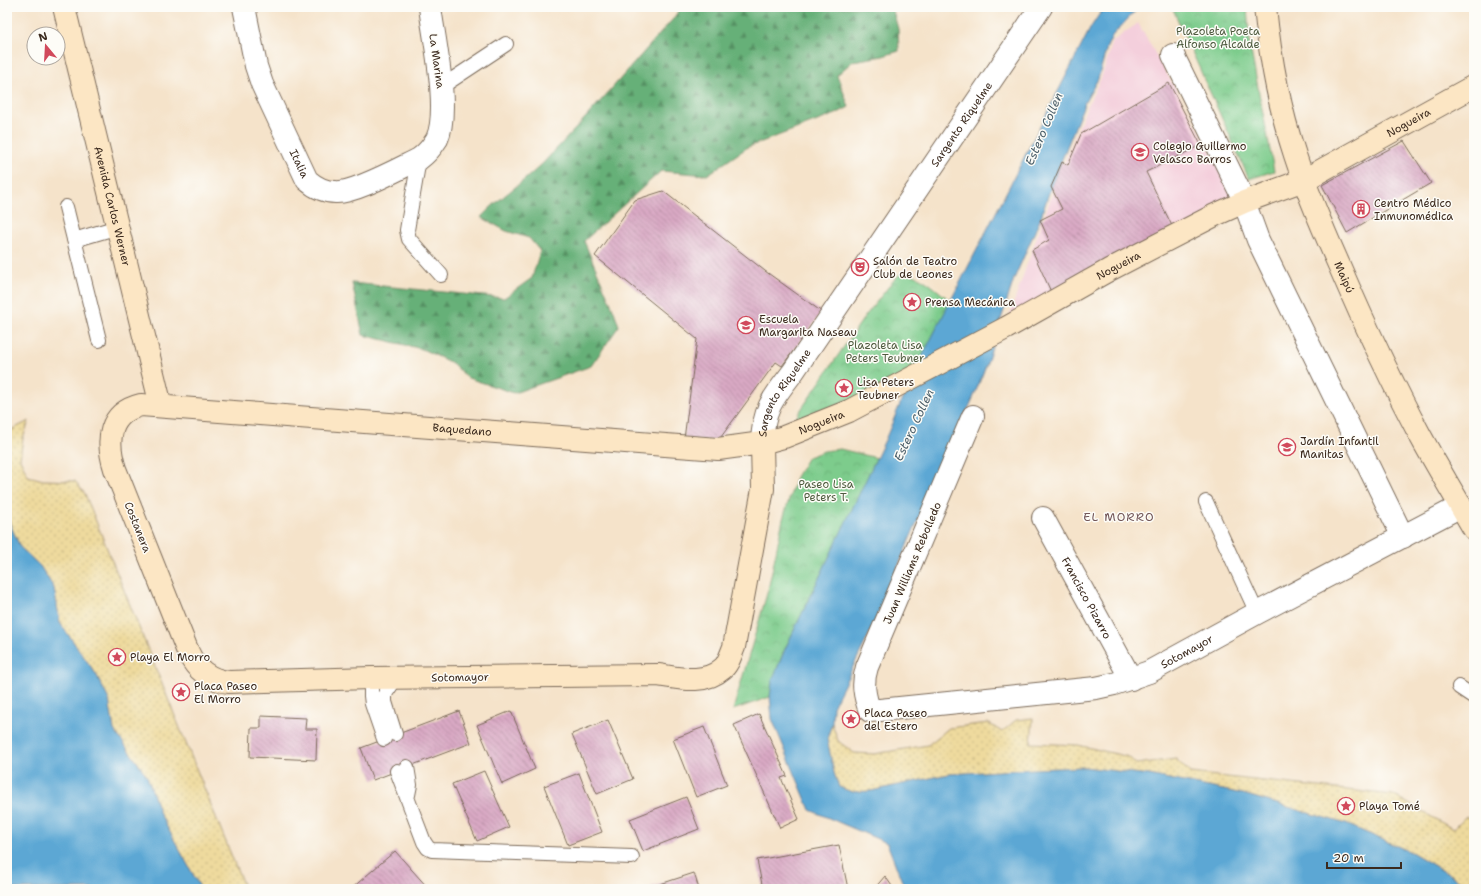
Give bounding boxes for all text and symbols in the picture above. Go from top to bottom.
park label: Plazoleta Poeta Alfonso Alcalde [1176,24,1260,52]
north arrow [26,26,66,66]
text: N [37,28,50,45]
street label: La Marina [425,33,448,90]
street label: Sargento Riquelme [927,79,996,170]
water label: Estero Collen [1021,90,1067,168]
street label: Nogueira [1384,104,1433,141]
place label: Colegio Guillermo Velasco Barros [1153,139,1247,167]
school or university icon: Colegio Guillermo Velasco Barros [1130,142,1150,162]
street label: Avenida Carlos Werner [90,145,134,268]
street label: Italia [286,147,312,181]
place label: Centro Médico Inmunomédica [1374,196,1453,224]
building icon: Centro Médico Inmunomédica [1351,199,1371,219]
street label: Nogueira [1094,248,1143,284]
place label: Salón de Teatro Club de Leones [873,254,957,282]
theatre icon: Salón de Teatro Club de Leones [850,257,870,277]
street label: Maipú [1330,259,1357,295]
place icon: Prensa Mecánica [902,292,922,312]
place label: Prensa Mecánica [925,295,1015,310]
place label: Escuela Margarita Naseau [759,312,857,340]
school or university icon: Escuela Margarita Naseau [736,315,756,335]
park label: Plazoleta Lisa Peters Teubner [846,338,924,366]
street label: Sargento Riquelme [755,346,815,438]
place label: Lisa Peters Teubner [857,375,914,403]
place icon: Lisa Peters Teubner [834,378,854,398]
water label: Estero Collen [890,386,938,464]
street label: Nogueira [796,407,847,438]
street label: Baquedano [432,420,493,440]
place label: Jardín Infantil Manitas [1300,434,1379,462]
school or university icon: Jardín Infantil Manitas [1277,437,1297,457]
park label: Paseo Lisa Peters T. [798,477,854,505]
street label: Costanera [121,500,155,555]
street label: Juan Williams Rebolledo [880,500,945,627]
district label: EL MORRO [1083,509,1155,525]
street label: Francisco Pizarro [1058,554,1115,642]
street label: Sotomayor [1158,631,1216,672]
place icon: Playa El Morro [107,647,127,667]
place label: Playa El Morro [130,650,210,665]
street label: Sotomayor [431,669,489,686]
place label: Placa Paseo El Morro [194,679,257,707]
place icon: Placa Paseo El Morro [171,682,191,702]
place label: Placa Paseo del Estero [864,706,927,734]
place icon: Placa Paseo del Estero [841,709,861,729]
place icon: Playa Tomé [1336,796,1356,816]
place label: Playa Tomé [1359,799,1420,814]
scale bar [1327,844,1401,870]
text: 20 m [1333,850,1364,866]

